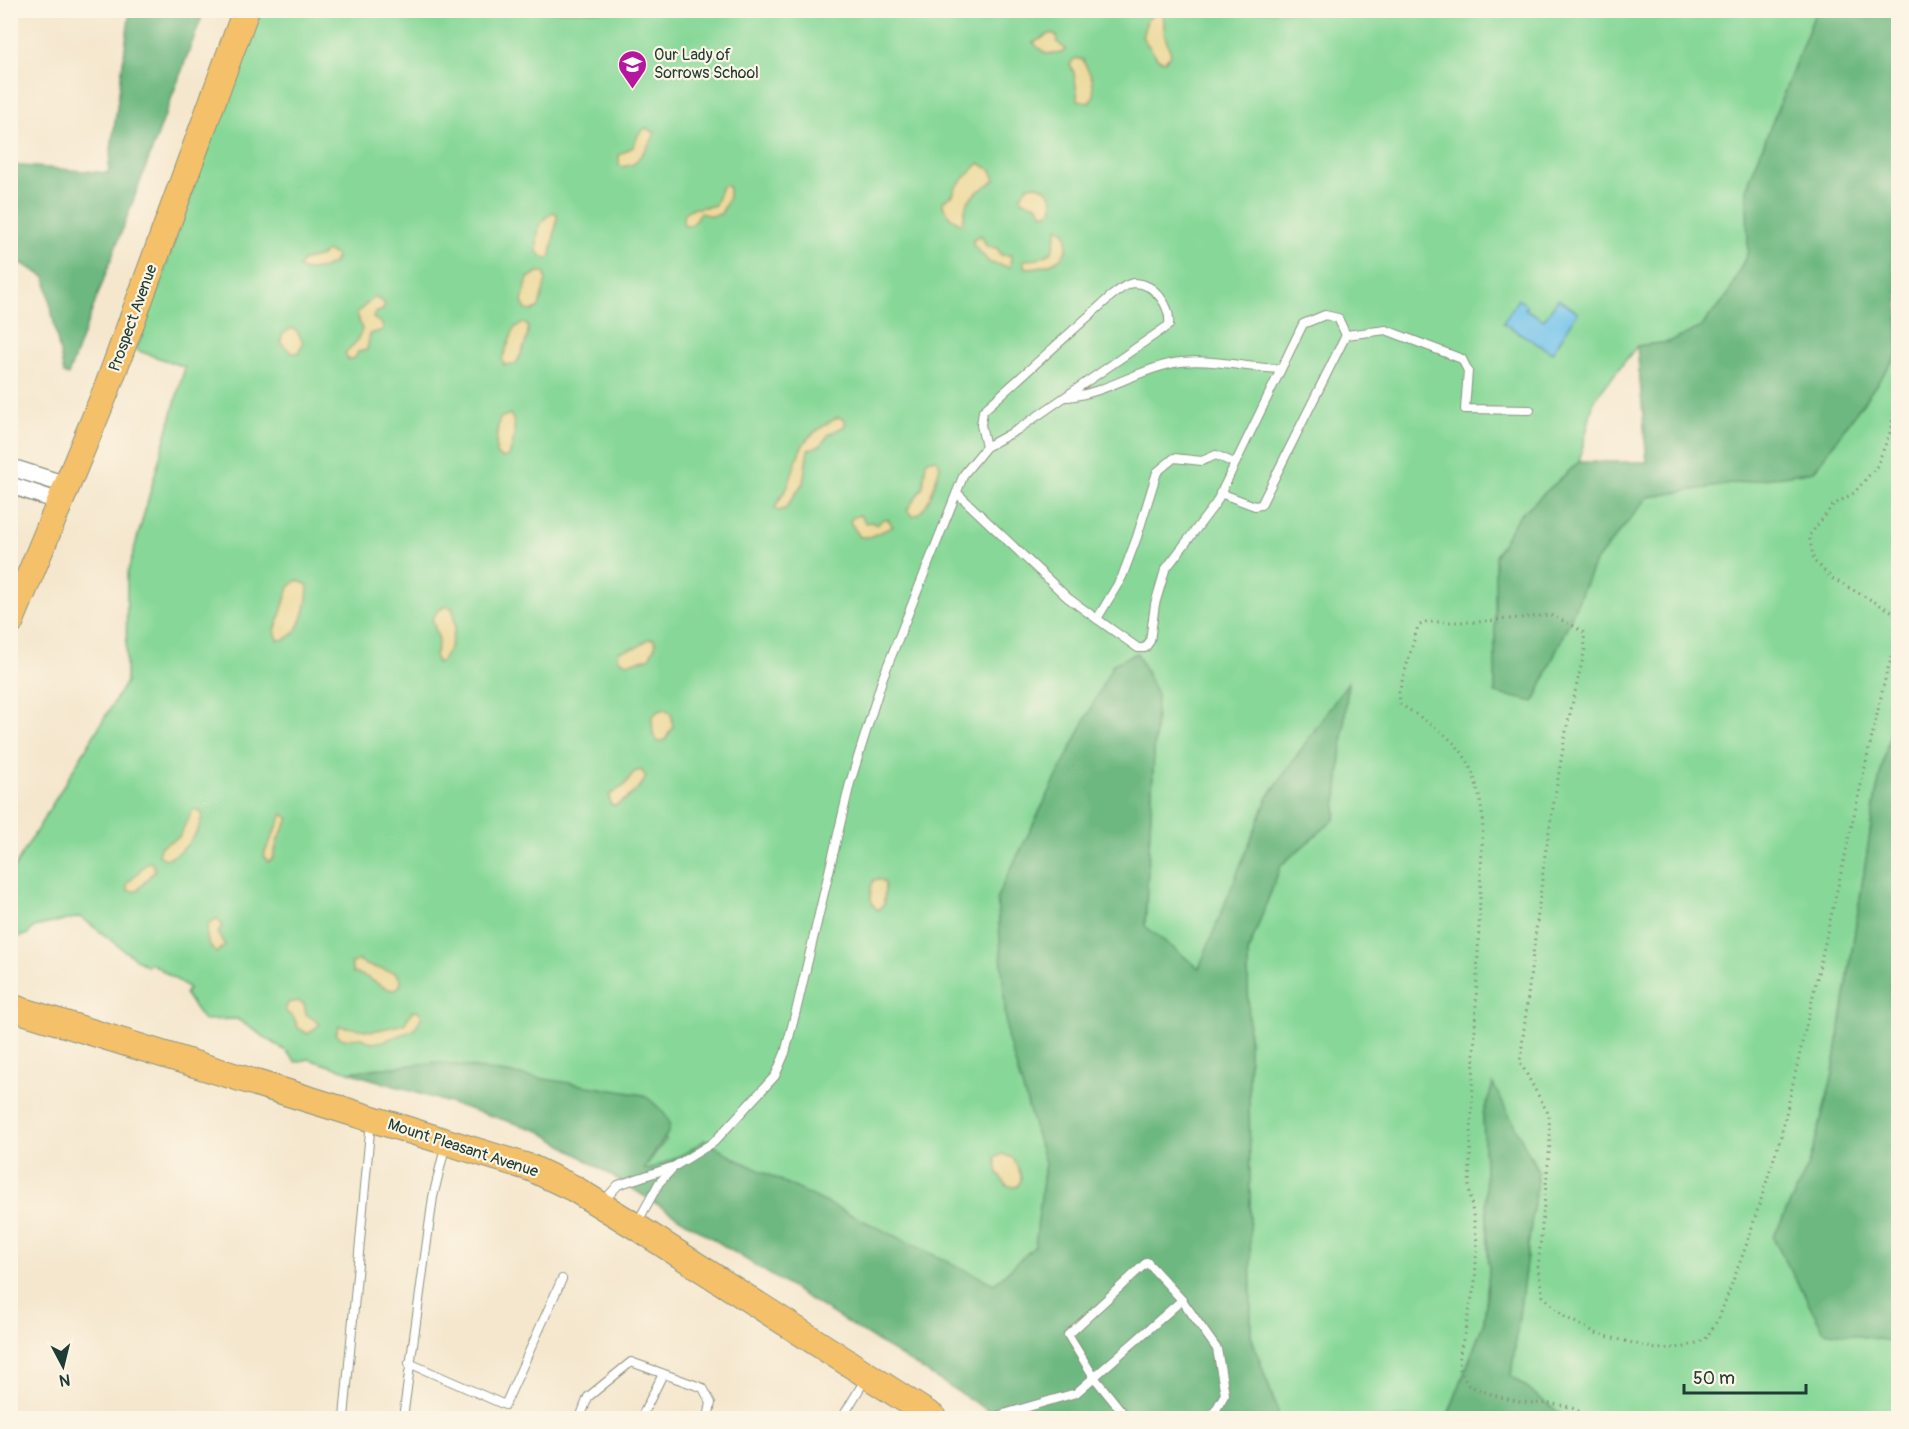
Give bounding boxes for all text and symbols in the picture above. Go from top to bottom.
place label: Our Lady of Sorrows School [654,45,759,83]
school or university icon: Our Lady of Sorrows School [617,48,649,90]
street label: Prospect Avenue [104,262,162,374]
street label: Mount Pleasant Avenue [385,1114,541,1182]
north arrow [33,1336,93,1396]
scale bar [1684,1357,1806,1395]
text: 50 m [1693,1367,1735,1390]
text: N [58,1369,71,1391]

